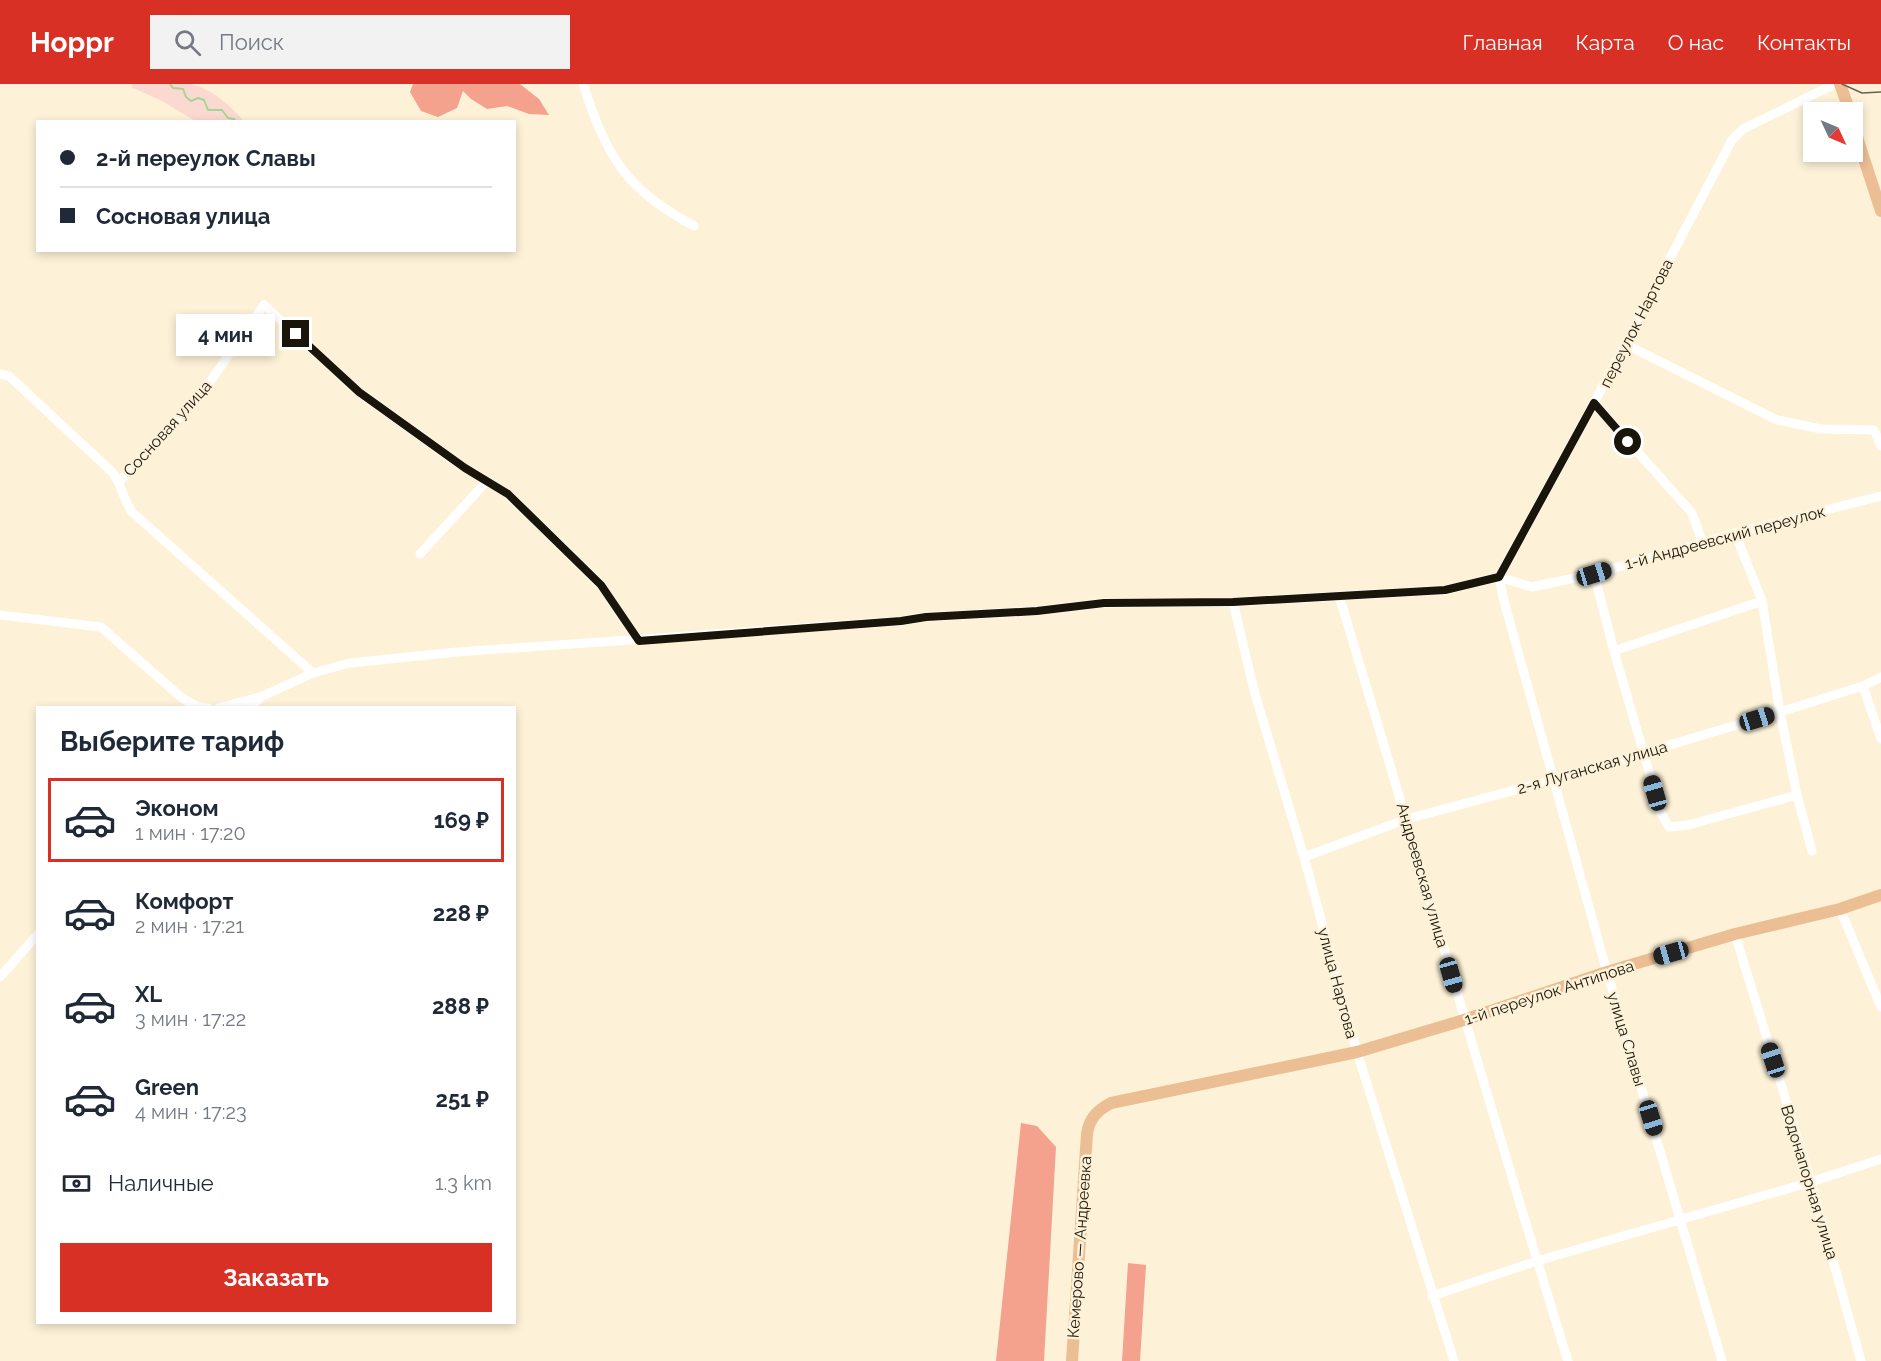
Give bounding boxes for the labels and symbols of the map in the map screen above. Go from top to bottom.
north arrow [1803,102,1863,162]
street label: переулок Нартова [1596,256,1677,391]
callout: 4 мин [176,313,275,355]
route end [282,320,309,347]
street label: Сосновая улица [119,376,215,480]
route start [1614,428,1641,455]
street label: 1-й Андреевский переулок [1623,502,1827,573]
car [1574,560,1614,588]
car [1737,705,1777,733]
street label: 2-я Луганская улица [1515,737,1669,798]
car [1641,773,1669,813]
street label: Андреевская улица [1393,801,1452,950]
street label: улица Нартова [1314,926,1361,1041]
car [1651,939,1691,967]
car [1437,955,1465,995]
street label: 1-й переулок Антипова [1462,956,1636,1029]
street label: улица Славы [1603,990,1650,1089]
car [1759,1040,1787,1080]
car [1637,1098,1665,1138]
street label: Водонапорная улица [1777,1103,1842,1262]
street label: Кемерово — Андреевка [1064,1155,1095,1339]

